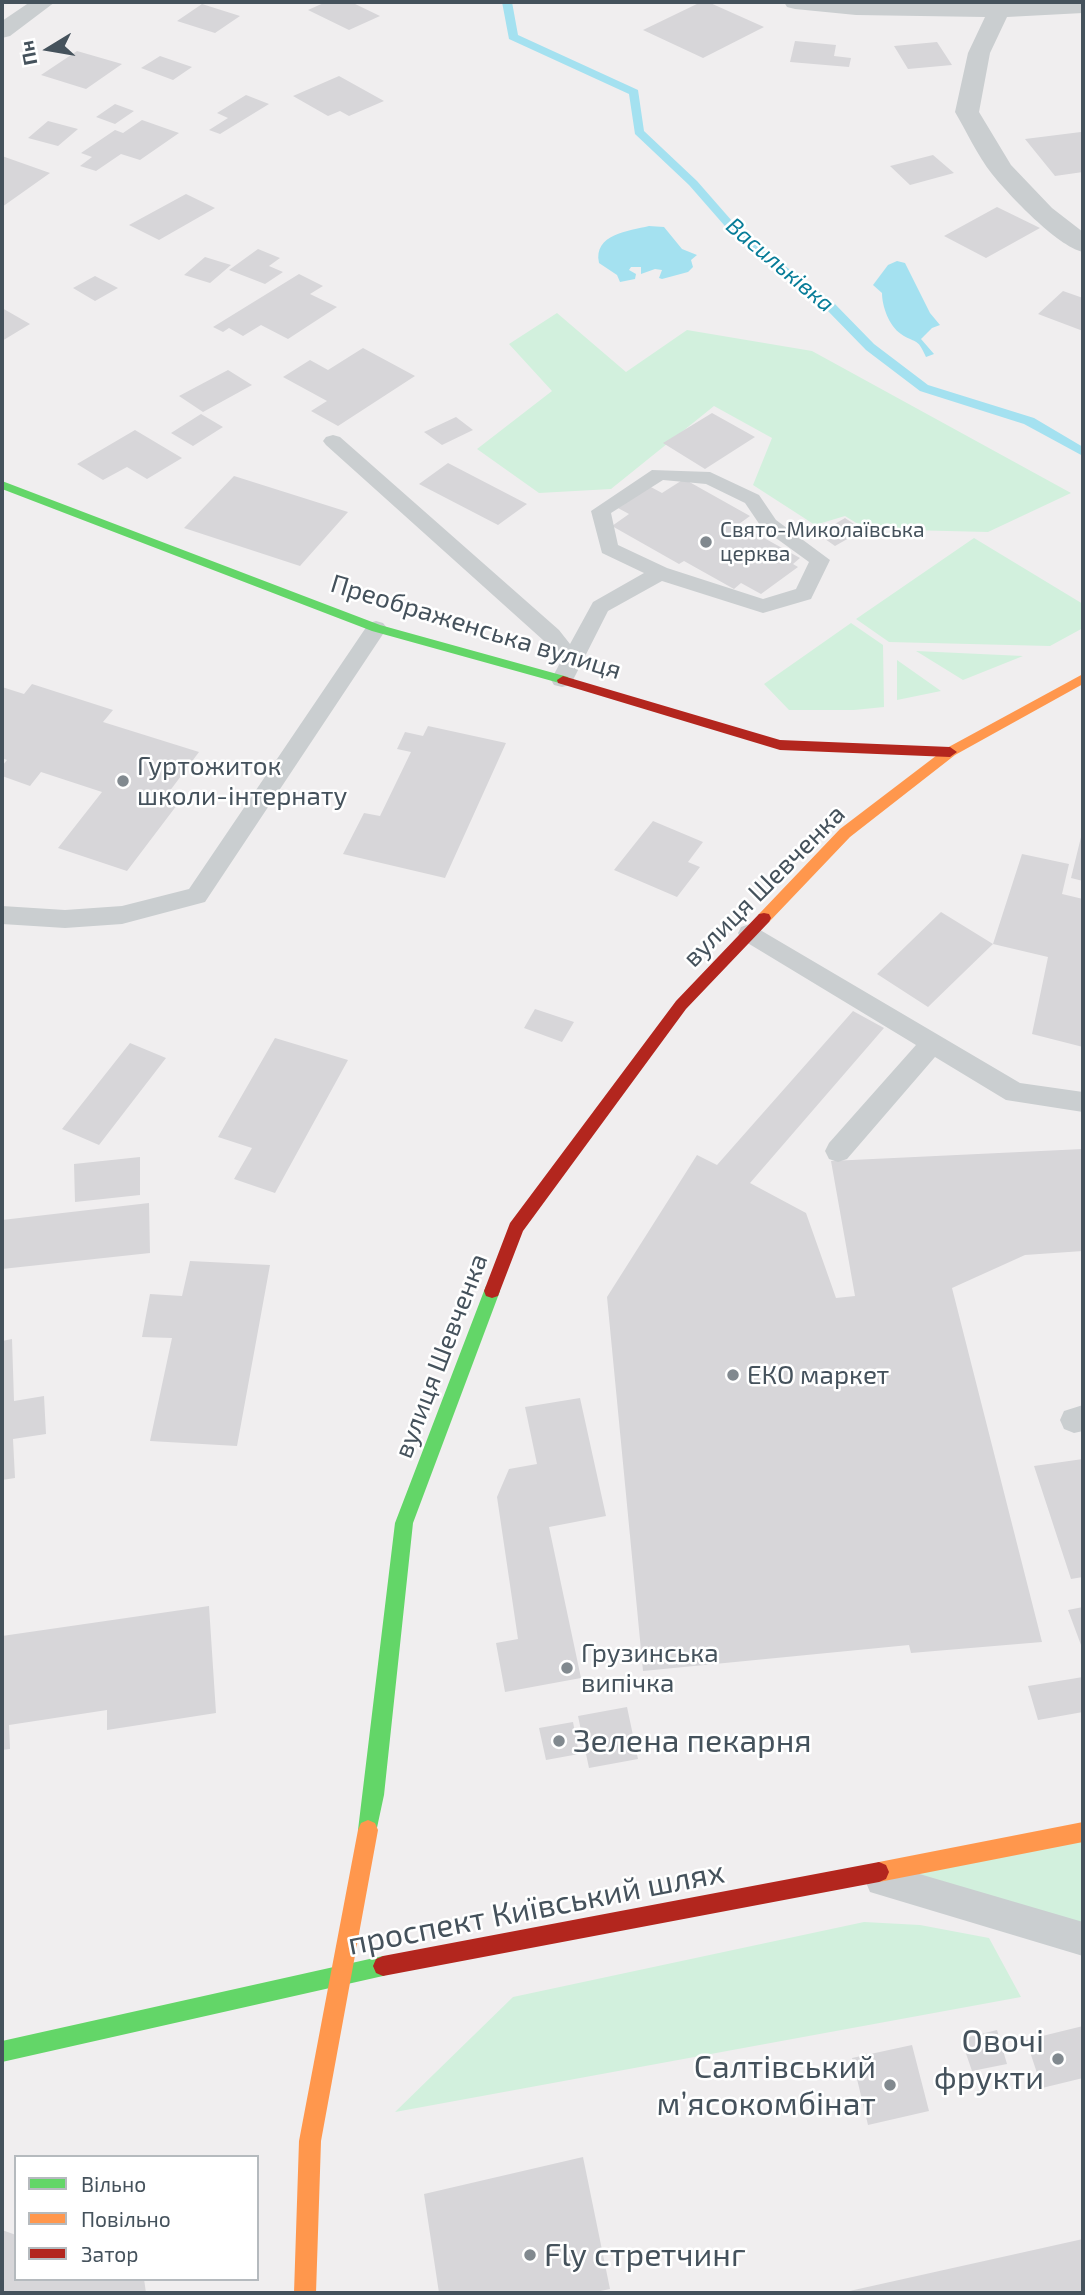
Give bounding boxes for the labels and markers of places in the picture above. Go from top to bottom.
place label: Свято-Миколаївська церква [720,517,925,567]
marker: Свято-Миколаївська церква [698,534,714,550]
place label: Гуртожиток школи-інтернату [137,750,347,812]
marker: Гуртожиток школи-інтернату [115,773,131,789]
place label: ЕКО маркет [747,1359,889,1391]
marker: ЕКО маркет [725,1367,741,1383]
place label: Грузинська випічка [581,1637,718,1698]
marker: Грузинська випічка [559,1660,575,1676]
place label: Зелена пекарня [573,1722,812,1760]
marker: Зелена пекарня [551,1733,567,1749]
place label: Овочі фрукти [934,2022,1044,2097]
place label: Салтівський мʼясокомбінат [656,2048,876,2123]
marker: Овочі фрукти [1050,2051,1066,2067]
marker: Салтівський мʼясокомбінат [882,2077,898,2093]
place label: Fly стретчинг [544,2236,746,2274]
marker: Fly стретчинг [522,2247,538,2263]

